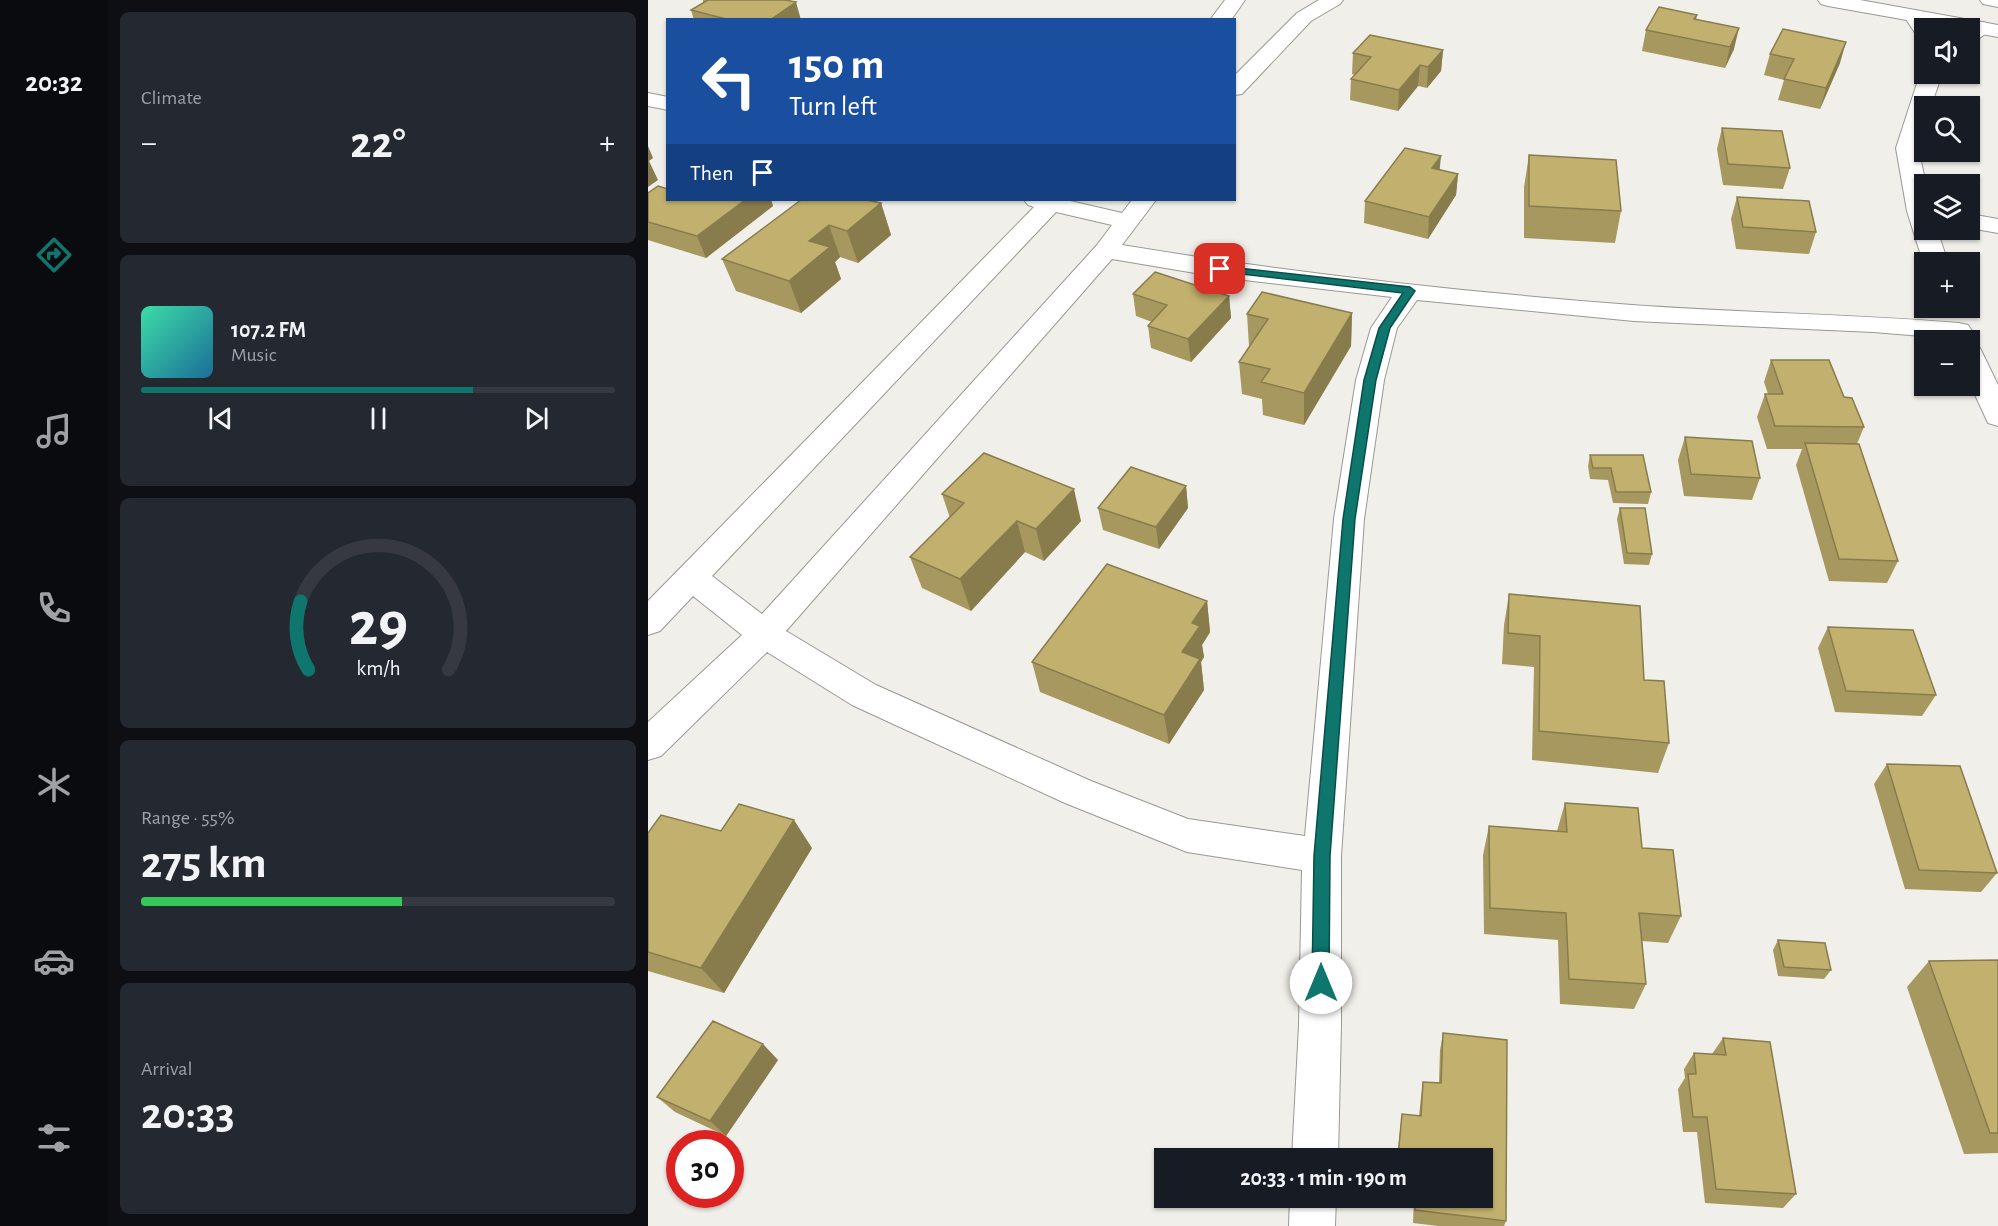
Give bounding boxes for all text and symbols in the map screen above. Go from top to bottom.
map controls [1914,18,1980,396]
button: sound [1914,18,1980,84]
icon: left [690,42,768,120]
text: 150 m [789,44,884,86]
text: 20:32 [25,69,83,96]
text: Climate [141,88,202,108]
text: Turn left [789,93,877,120]
button: search [1914,96,1980,162]
text: 22° [350,121,406,166]
text: − [141,127,157,160]
text: + [599,127,615,160]
icon: arrive [746,156,779,189]
text: Then [690,162,734,184]
button: layers [1914,174,1980,240]
icon: directions [33,234,75,276]
pin [1194,243,1245,294]
icon: arrive [1203,252,1236,285]
button: + [1914,252,1980,318]
text: 107.2 FM [231,319,306,341]
button: − [1914,330,1980,396]
text: Music [231,345,277,365]
icon: previous [204,402,237,435]
icon: pause [362,402,395,435]
icon: next [520,402,553,435]
icon: music [33,410,75,452]
icon: phone [33,587,75,629]
text: 29 [348,594,408,656]
text: km/h [356,658,400,679]
icon: climate [33,764,75,806]
text: Range · 55% [141,808,234,828]
text: 275 km [141,841,266,886]
icon: car [33,940,75,982]
position arrow [1289,951,1353,1015]
text: Arrival [141,1059,192,1079]
text: 20:33 [141,1092,235,1137]
icon: filters [33,1117,75,1159]
speed limit sign: 30 [666,1130,744,1208]
text: 20:33 · 1 min · 190 m [1240,1167,1407,1189]

